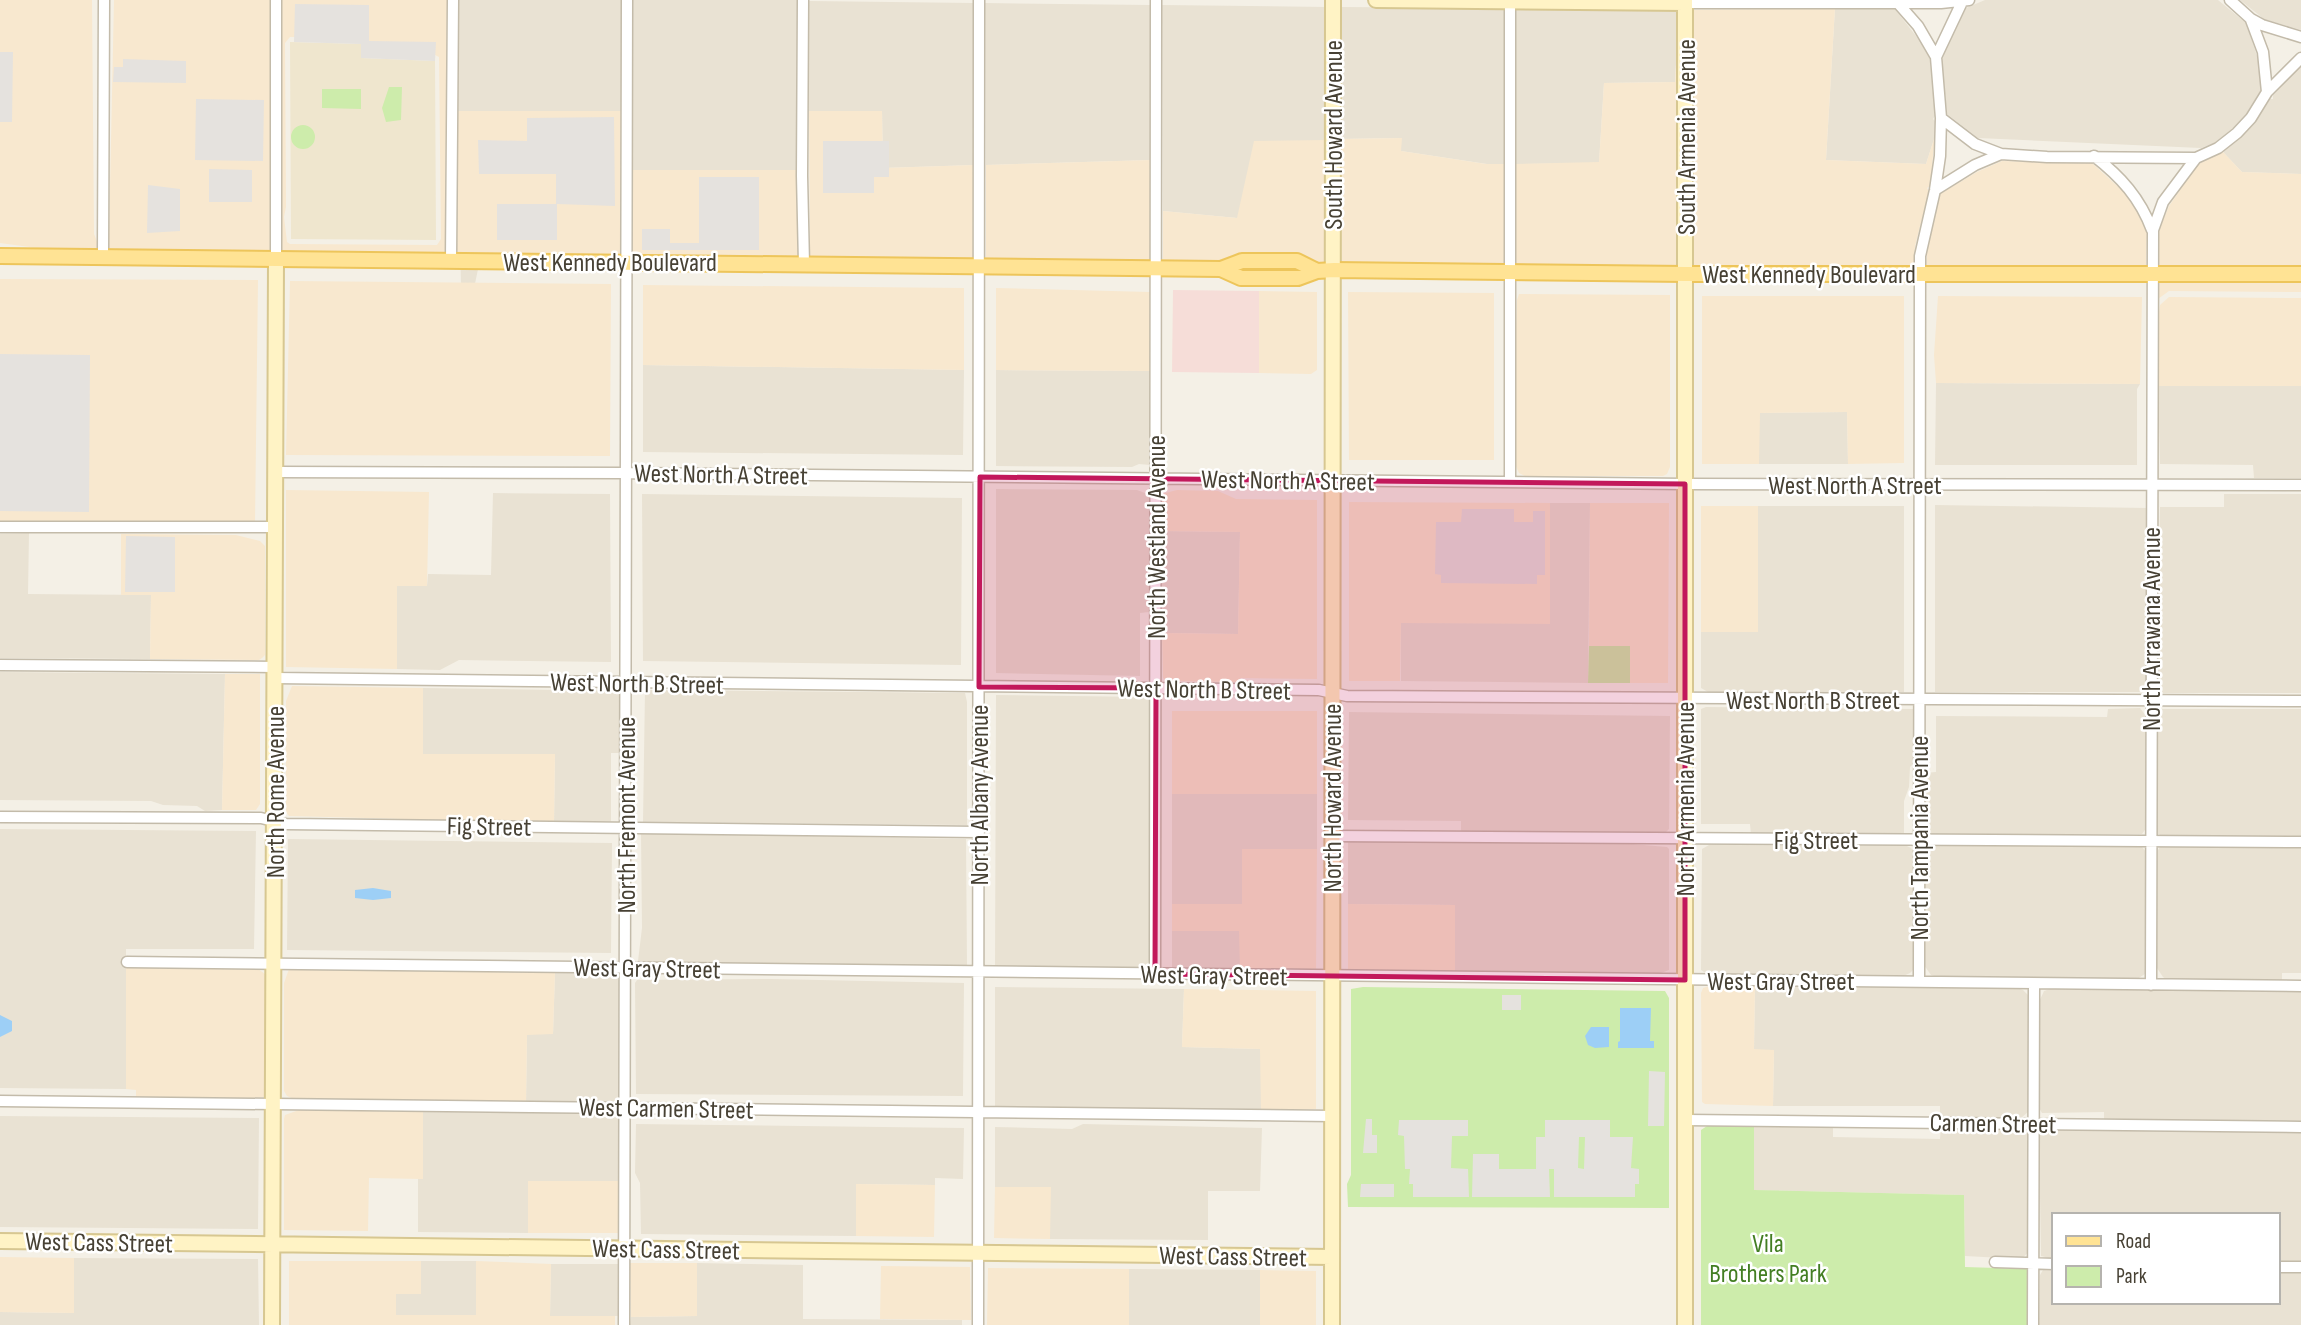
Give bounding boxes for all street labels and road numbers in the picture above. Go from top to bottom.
street label: South Armenia Avenue [1672,39,1703,235]
street label: South Howard Avenue [1319,40,1350,230]
street label: West Kennedy Boulevard [503,248,717,279]
street label: West Kennedy Boulevard [1702,260,1916,291]
street label: North Westland Avenue [1142,435,1173,639]
street label: West North A Street [634,458,808,493]
street label: West North A Street [1201,464,1375,499]
street label: West North A Street [1768,471,1942,502]
street label: North Arrawana Avenue [2137,527,2168,731]
street label: West North B Street [550,667,724,702]
street label: West North B Street [1117,673,1291,708]
street label: West North B Street [1726,686,1900,717]
street label: North Armenia Avenue [1671,702,1702,896]
street label: North Howard Avenue [1318,704,1349,892]
street label: North Albany Avenue [965,705,996,885]
street label: North Rome Avenue [261,706,292,878]
street label: North Fremont Avenue [612,717,643,913]
street label: North Tampania Avenue [1905,736,1936,940]
street label: Fig Street [446,811,532,844]
street label: Fig Street [1774,826,1858,857]
street label: West Gray Street [573,953,721,986]
street label: West Gray Street [1140,960,1288,993]
street label: West Gray Street [1707,967,1855,998]
street label: West Carmen Street [578,1092,754,1127]
street label: Carmen Street [1929,1108,2057,1141]
street label: West Cass Street [25,1227,173,1260]
street label: West Cass Street [592,1234,740,1267]
street label: West Cass Street [1159,1241,1307,1274]

